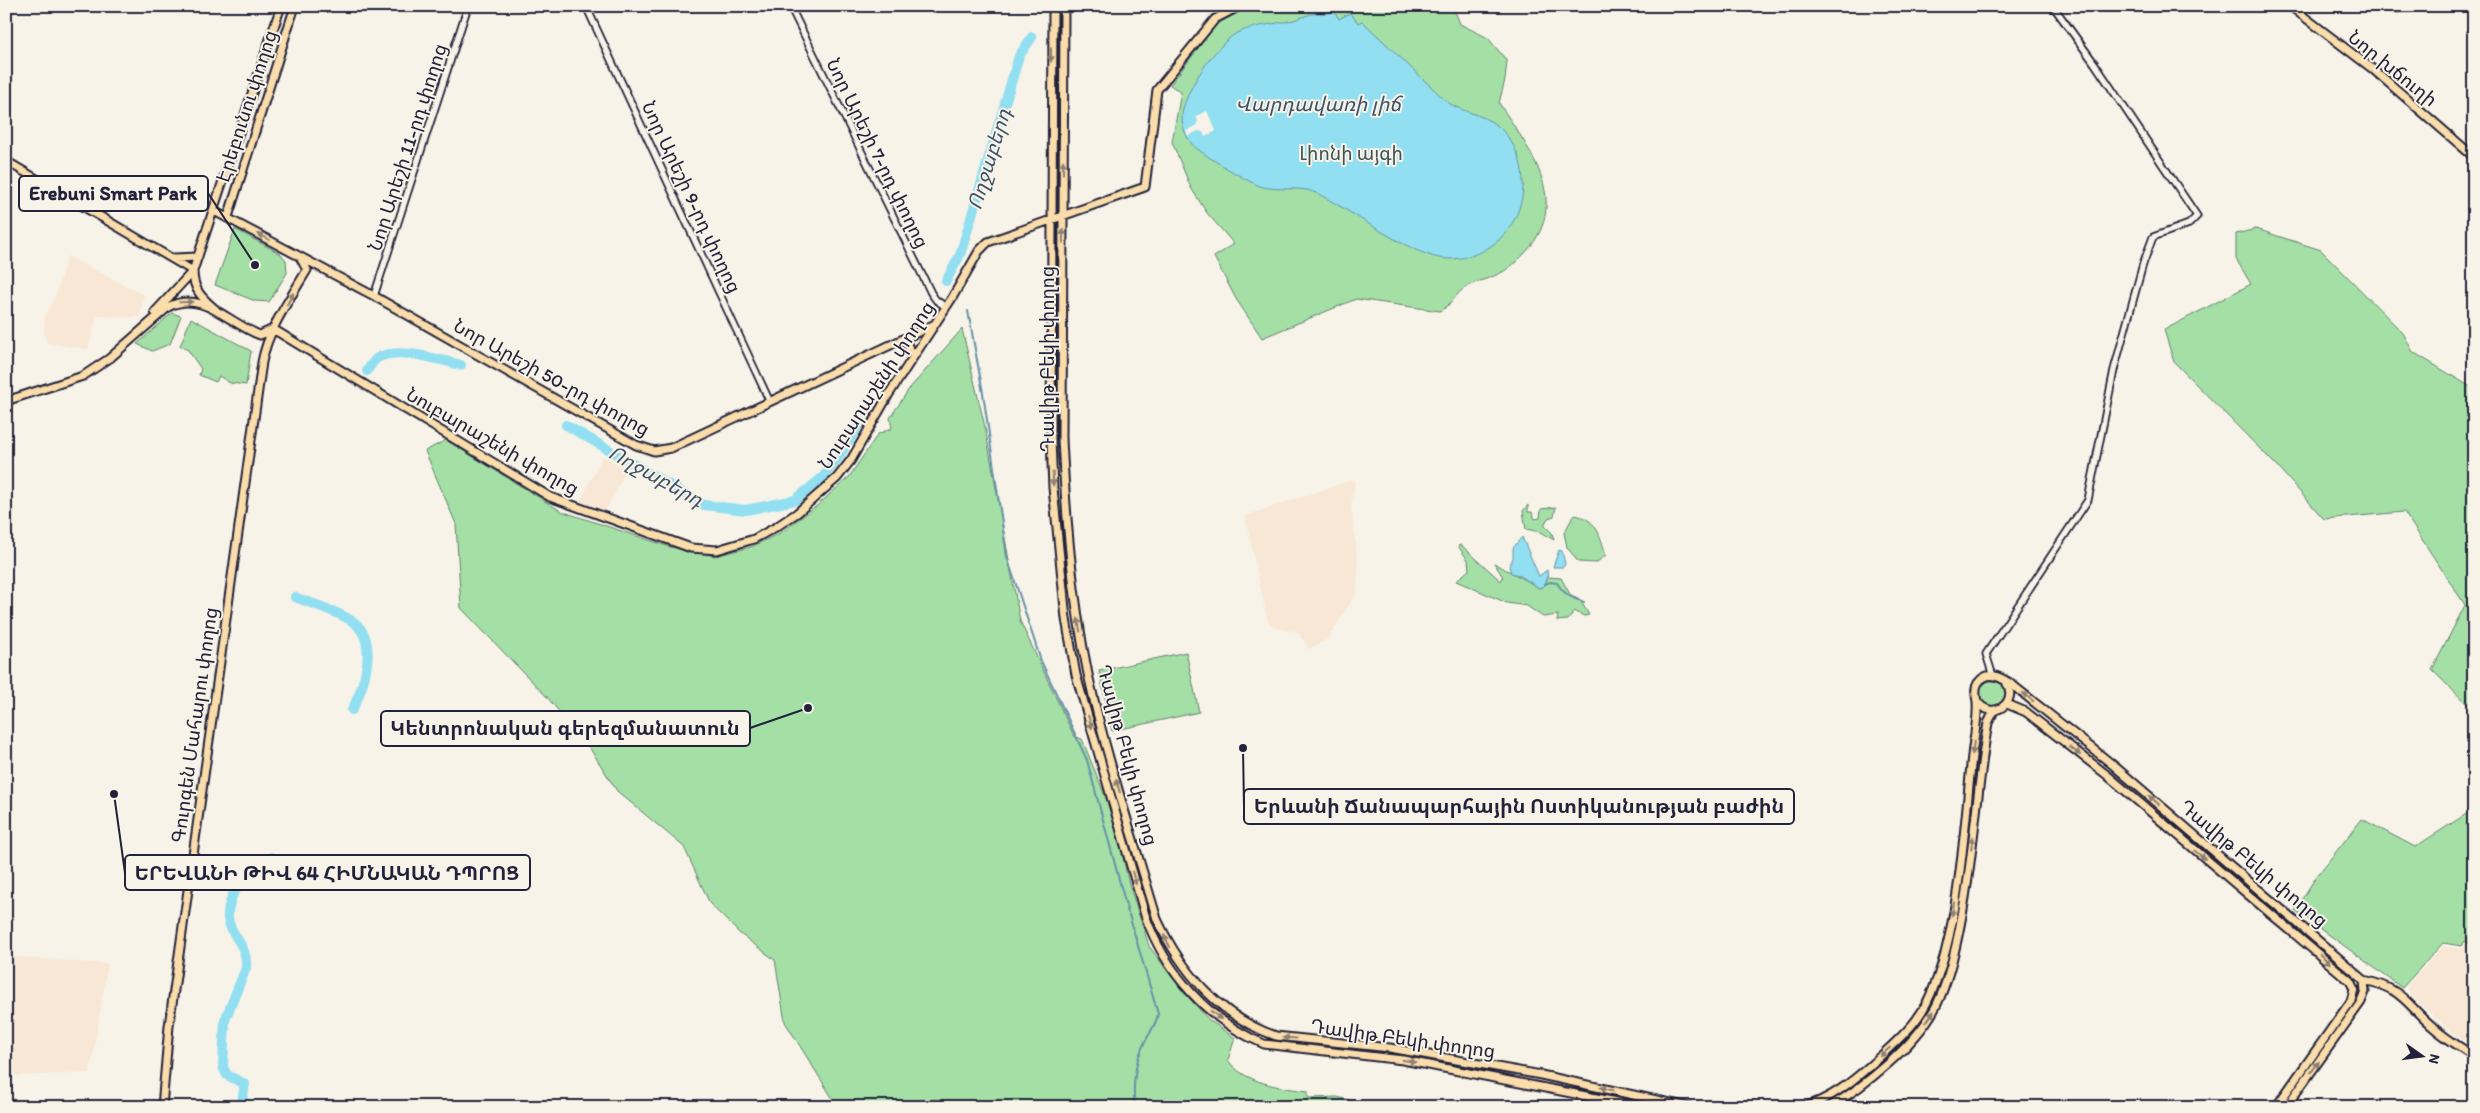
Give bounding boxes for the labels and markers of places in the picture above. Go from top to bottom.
callout: Erebuni Smart Park [19,176,208,211]
callout: Կենտրոնական գերեզմանատուն [381,711,750,746]
callout: Երևանի Ճանապարհային Ոստիկանության բաժին [1244,789,1794,824]
callout: ԵՐԵՎԱՆԻ ԹԻՎ 64 ՀԻՄՆԱԿԱՆ ԴՊՐՈՑ [125,855,530,890]

